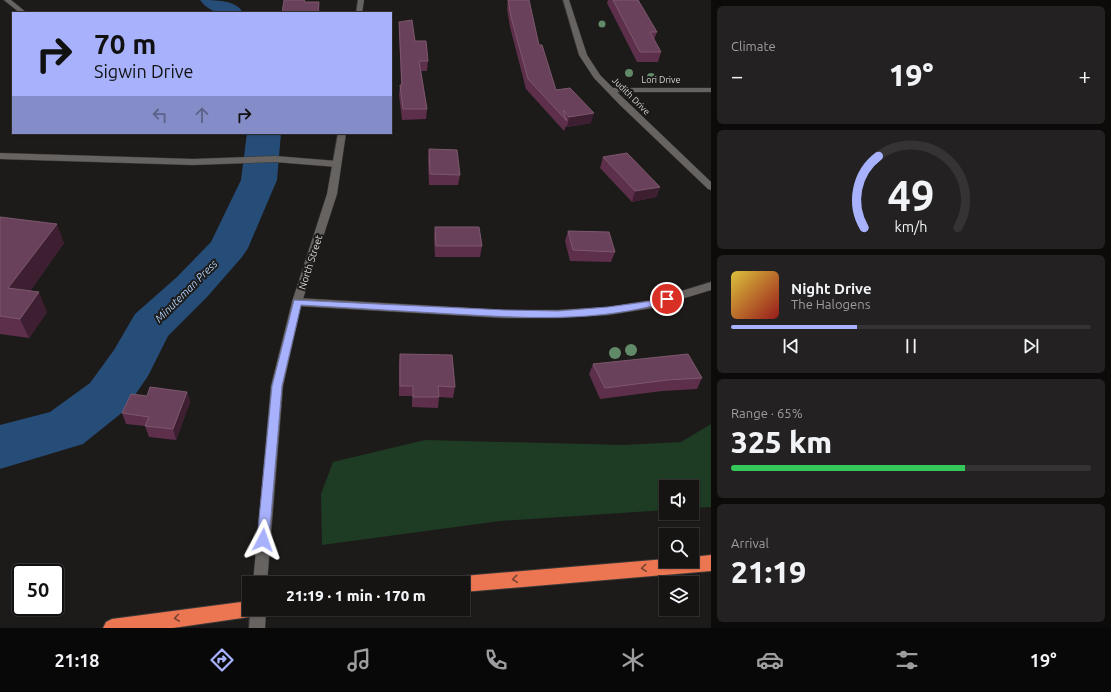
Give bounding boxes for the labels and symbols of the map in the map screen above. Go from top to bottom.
street label: Judith Drive [610,75,652,117]
street label: Lori Drive [642,75,680,85]
street label: North Street [296,233,324,291]
water label: Minuteman Press [152,257,220,325]
pin [650,282,684,316]
position arrow [242,519,284,561]
one-way arrow [641,563,647,572]
speed limit sign: 50 [12,564,64,616]
one-way arrow [512,575,518,584]
one-way arrow [174,613,180,622]

